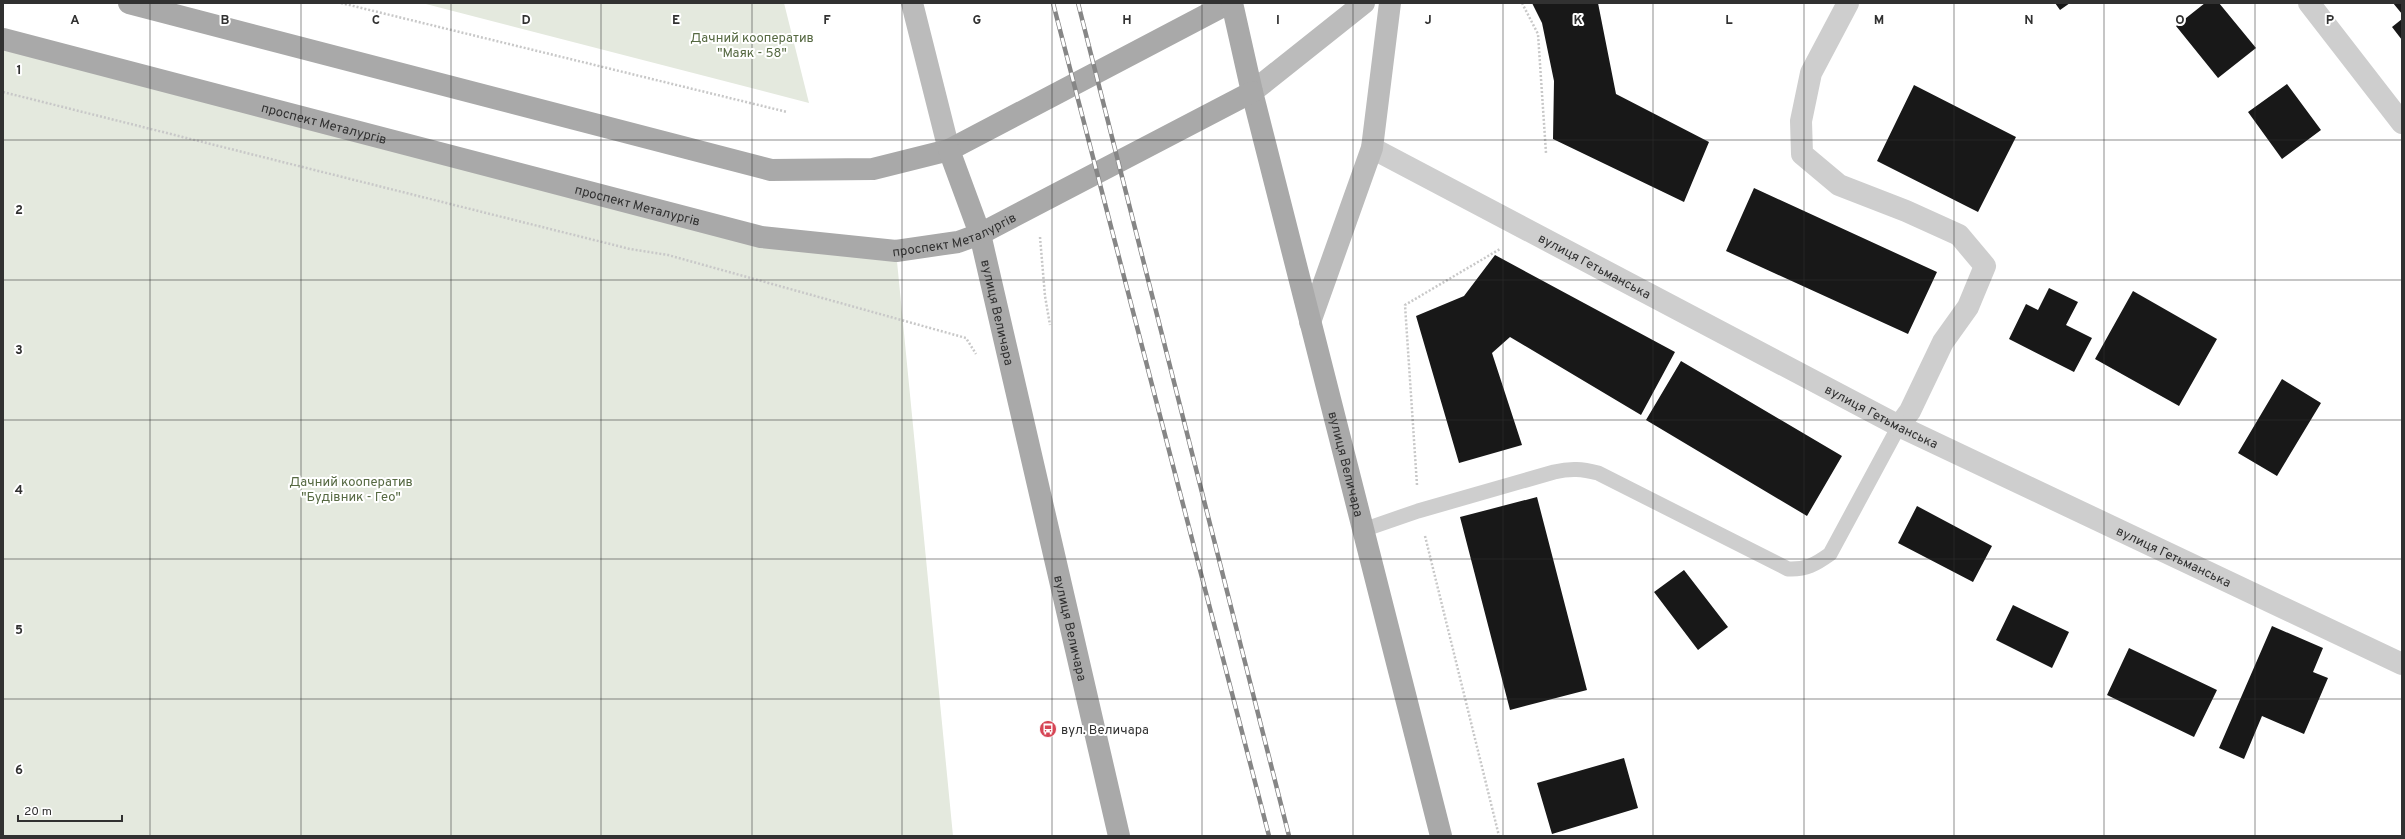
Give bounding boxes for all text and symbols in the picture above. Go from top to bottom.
text: A [70,13,80,29]
text: B [221,13,230,29]
text: C [372,13,380,29]
text: D [521,13,531,29]
text: E [672,13,680,29]
text: F [823,13,831,29]
text: G [973,13,982,29]
text: H [1122,13,1132,29]
text: I [1276,13,1280,29]
text: J [1424,13,1432,29]
text: K [1573,13,1583,29]
text: L [1725,13,1733,29]
text: M [1874,13,1884,29]
text: N [2024,13,2034,29]
text: O [2175,13,2185,29]
text: P [2326,13,2335,29]
park label: Дачний кооператив "Маяк - 58" [690,31,814,62]
text: 1 [16,63,22,79]
street label: проспект Металургів [259,101,388,149]
street label: проспект Металургів [573,183,702,231]
text: 2 [15,203,23,219]
street label: проспект Металургів [891,210,1019,261]
street label: вулиця Гетьманська [1535,231,1653,304]
street label: вулиця Величара [976,258,1016,367]
text: 3 [15,343,23,359]
street label: вулиця Гетьманська [1821,382,1940,453]
street label: вулиця Величара [1323,410,1366,519]
park label: Дачний кооператив "Будівник - Гео" [289,475,413,506]
text: 4 [15,483,23,499]
street label: вулиця Гетьманська [2113,524,2233,592]
street label: вулиця Величара [1049,574,1089,683]
text: 5 [15,623,23,639]
bus stop icon: вул. Величара [1038,719,1058,739]
place label: вул. Величара [1061,723,1149,739]
text: 6 [15,763,23,779]
scale bar [18,797,122,823]
text: 20 m [24,804,52,820]

